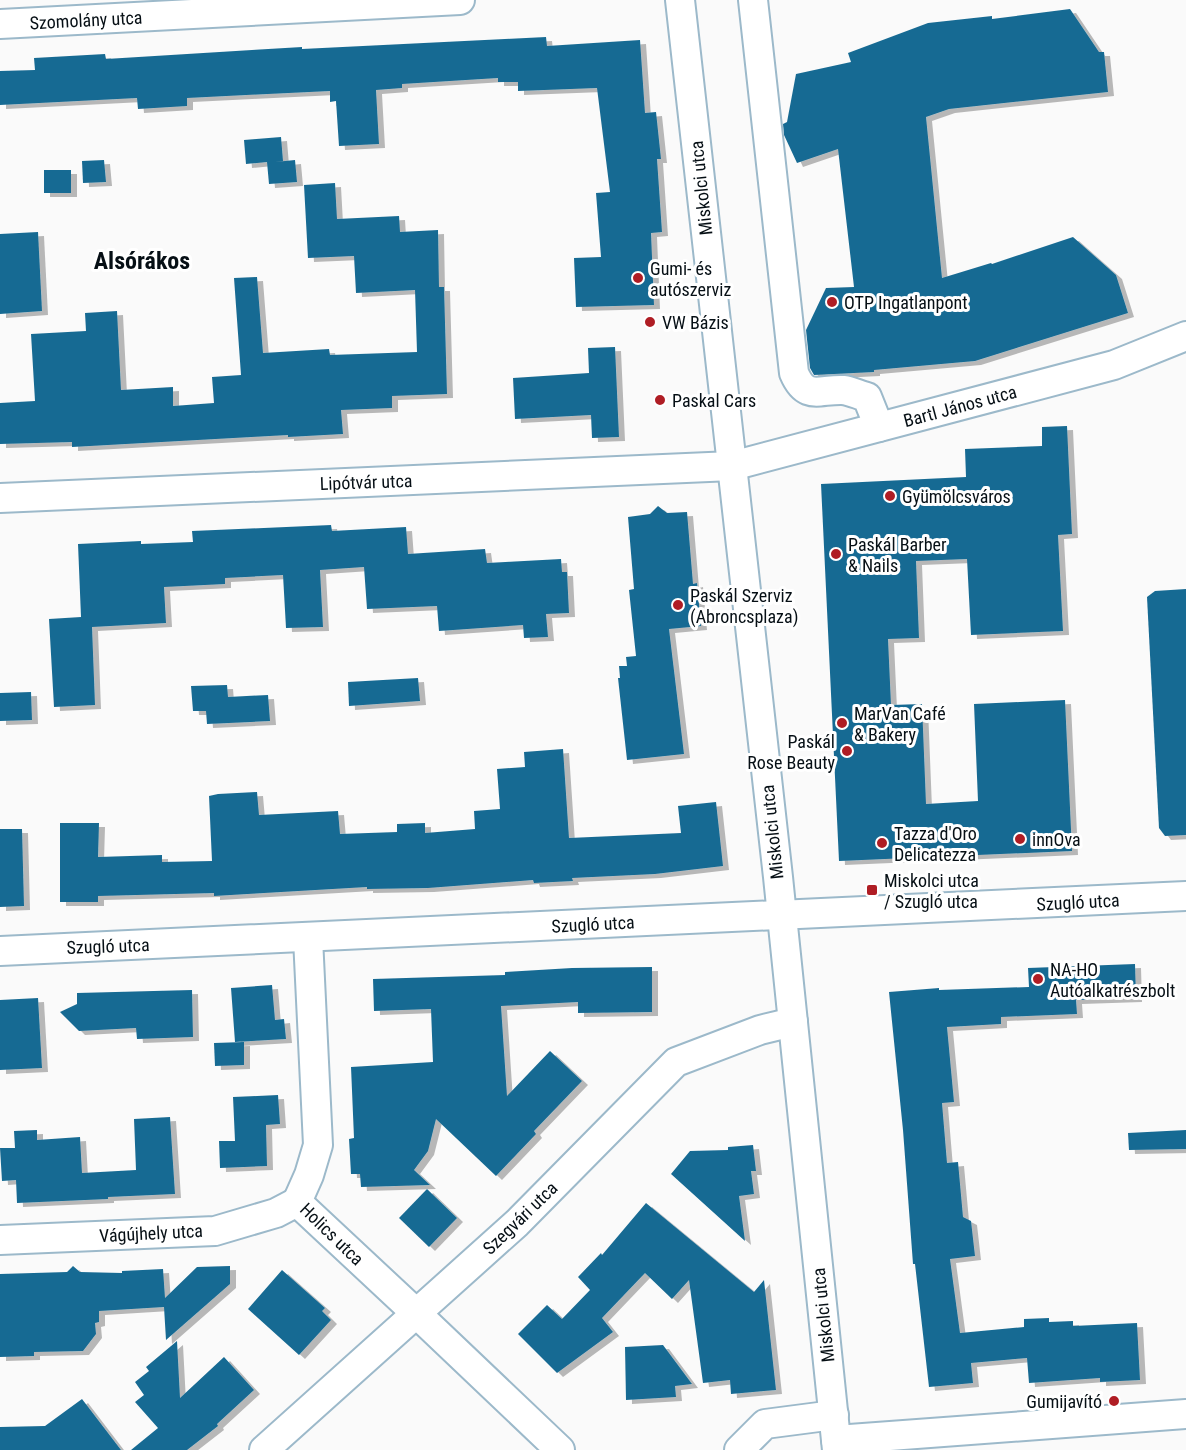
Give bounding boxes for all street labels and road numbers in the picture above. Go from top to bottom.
street label: Szomolány utca [29,7,143,33]
street label: Miskolci utca [686,140,716,236]
street label: Bartl János utca [901,381,1019,431]
street label: Lipótvár utca [319,470,413,494]
street label: Miskolci utca [757,784,787,880]
street label: Szugló utca [1036,889,1120,915]
street label: Szugló utca [551,911,635,937]
street label: Szugló utca [66,934,150,958]
street label: Szegvári utca [478,1177,562,1259]
street label: Holics utca [296,1199,368,1269]
street label: Vágújhely utca [99,1220,203,1246]
street label: Miskolci utca [808,1267,838,1363]

